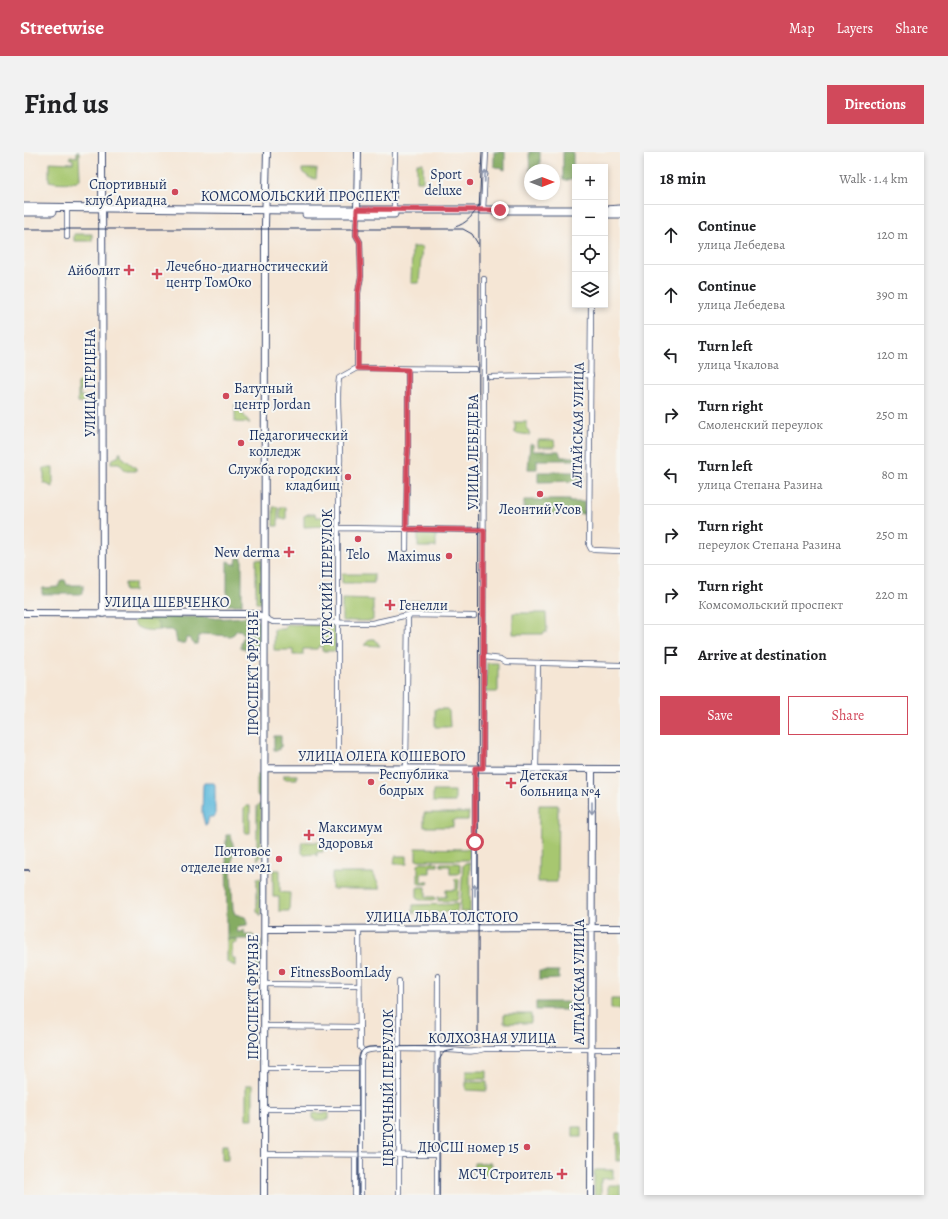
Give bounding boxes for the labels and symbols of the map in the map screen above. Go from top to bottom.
north arrow [524,164,560,200]
place label: Sport deluxe [425,165,462,200]
one-way arrow [481,170,488,183]
place label: Спортивный клуб Ариадна [85,175,168,210]
marker: Sport deluxe [465,177,475,187]
marker: Спортивный клуб Ариадна [170,187,180,197]
street label: КОМСОМОЛЬСКИЙ ПРОСПЕКТ [201,187,400,206]
route end [491,201,509,219]
place label: Лечебно-диагностический центр ТомОко [166,257,328,292]
place label: Айболит [67,261,120,280]
marker: Айболит [123,264,135,276]
marker: Лечебно-диагностический центр ТомОко [151,268,163,280]
street label: УЛИЦА ГЕРЦЕНА [81,328,100,437]
street label: АЛТАЙСКАЯ УЛИЦА [567,361,589,489]
place label: Батутный центр Jordan [234,379,311,414]
marker: Батутный центр Jordan [221,391,231,401]
street label: УЛИЦА ЛЕБЕДЕВА [464,393,483,510]
place label: Педагогический колледж [249,426,348,461]
marker: Педагогический колледж [236,438,246,448]
place label: Служба городских кладбищ [228,460,340,495]
marker: Служба городских кладбищ [343,472,353,482]
marker: Леонтий Усов [535,489,545,499]
place label: Леонтий Усов [499,500,582,519]
street label: КУРСКИЙ ПЕРЕУЛОК [318,509,337,645]
marker: Telo [353,534,363,544]
place label: New derma [214,543,280,562]
place label: Telo [346,545,370,564]
marker: New derma [283,546,295,558]
place label: Maximus [387,547,441,566]
marker: Maximus [444,551,454,561]
street label: УЛИЦА ШЕВЧЕНКО [105,593,230,612]
place label: Генелли [399,596,448,615]
marker: Генелли [384,599,396,611]
street label: ПРОСПЕКТ ФРУНЗЕ [244,610,263,736]
street label: УЛИЦА ОЛЕГА КОШЕВОГО [298,747,466,766]
place label: Республика бодрых [379,765,449,800]
place label: Детская больница №4 [520,766,601,801]
marker: Республика бодрых [366,777,376,787]
marker: Детская больница №4 [505,777,517,789]
one-way arrow [588,801,596,814]
place label: Максимум Здоровья [318,818,383,853]
marker: Максимум Здоровья [303,829,315,841]
route start [466,833,484,851]
place label: Почтовое отделение №21 [181,842,271,877]
marker: Почтовое отделение №21 [274,854,284,864]
one-way arrow [471,884,479,897]
street label: УЛИЦА ЛЬВА ТОЛСТОГО [366,908,518,927]
street label: АЛТАЙСКАЯ УЛИЦА [570,918,589,1046]
street label: ПРОСПЕКТ ФРУНЗЕ [244,934,263,1060]
place label: FitnessBoomLady [290,963,392,982]
marker: FitnessBoomLady [277,967,287,977]
street label: ЦВЕТОЧНЫЙ ПЕРЕУЛОК [379,1009,398,1167]
street label: КОЛХОЗНАЯ УЛИЦА [428,1029,557,1048]
place label: ДЮСШ номер 15 [418,1138,519,1157]
marker: ДЮСШ номер 15 [522,1142,532,1152]
place label: МСЧ Строитель [458,1165,553,1184]
marker: МСЧ Строитель [556,1168,568,1180]

